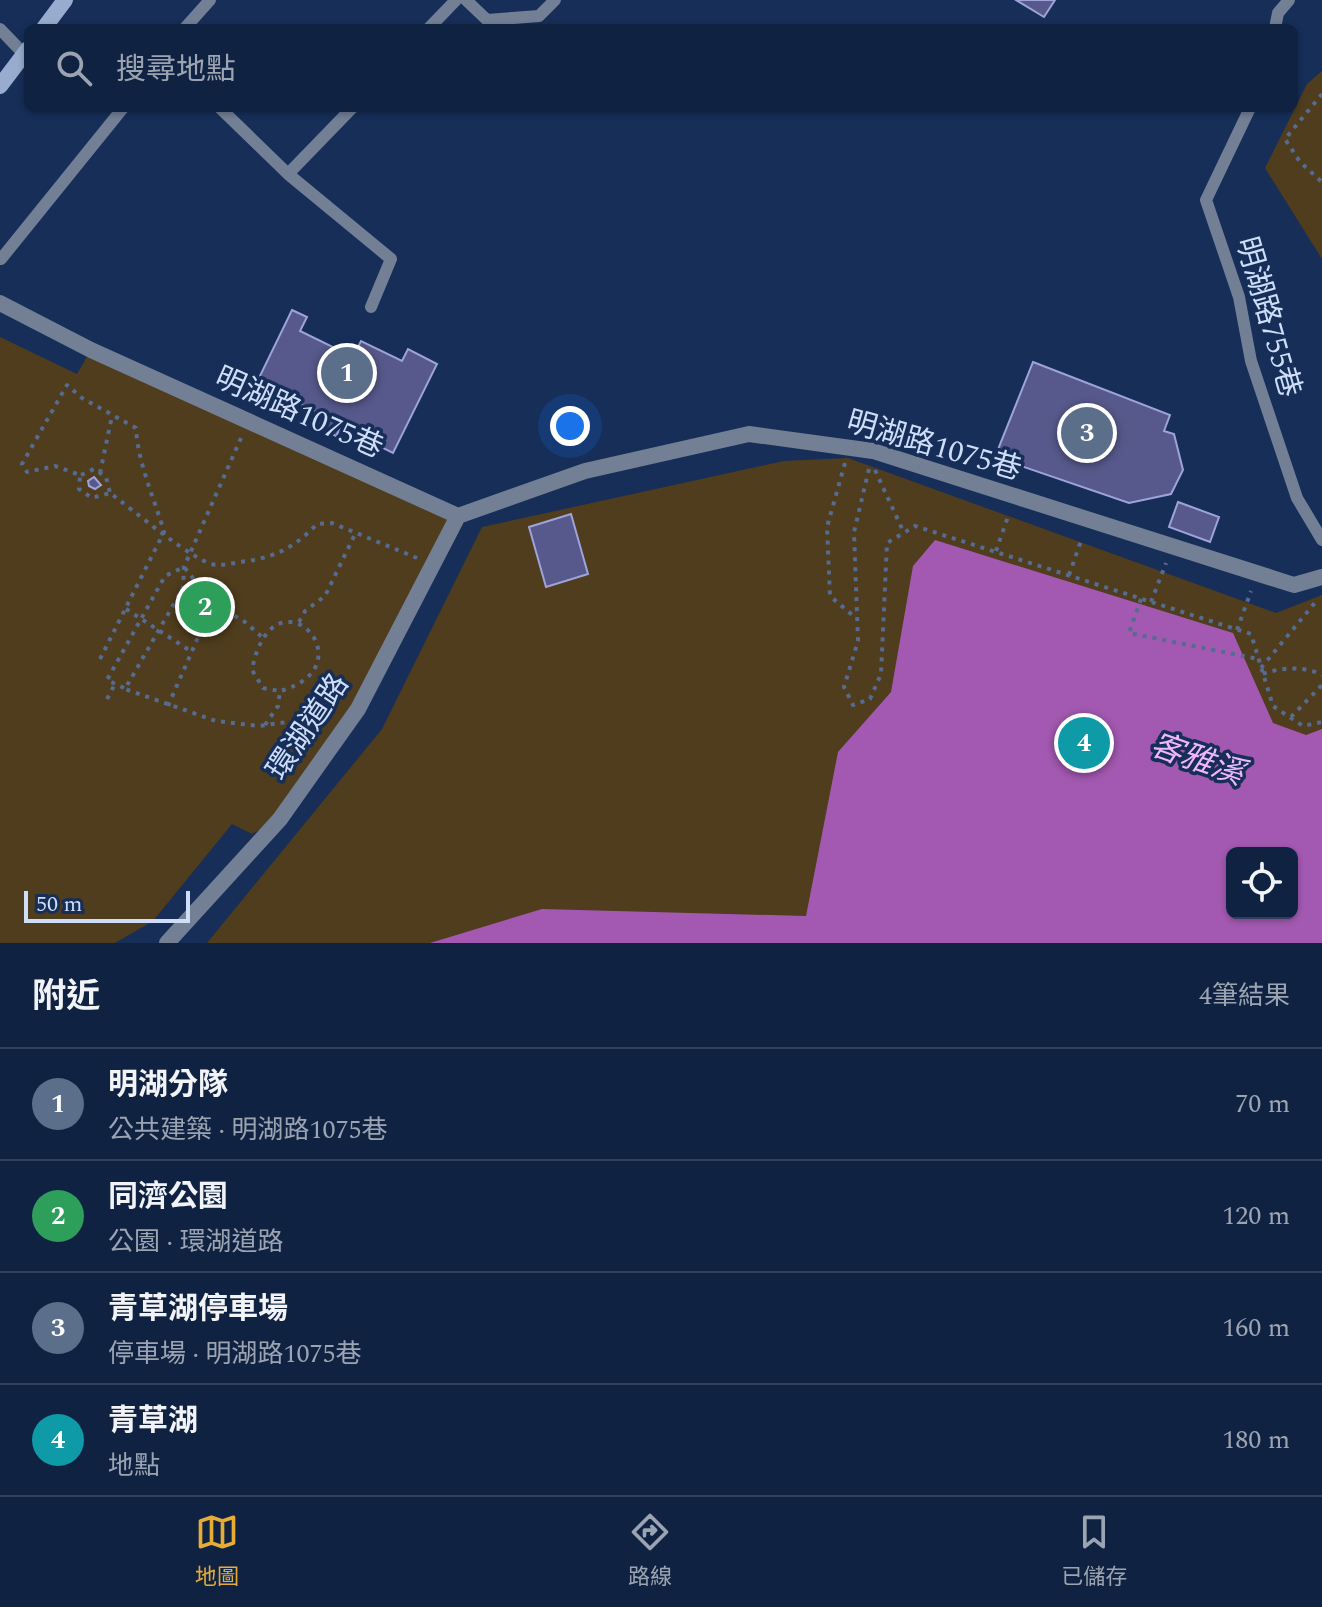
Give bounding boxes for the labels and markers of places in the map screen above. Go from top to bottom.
pin: 1 [321,343,373,403]
pin: 3 [1061,403,1113,463]
pin: 2 [179,577,231,637]
pin: 4 [1058,713,1110,773]

